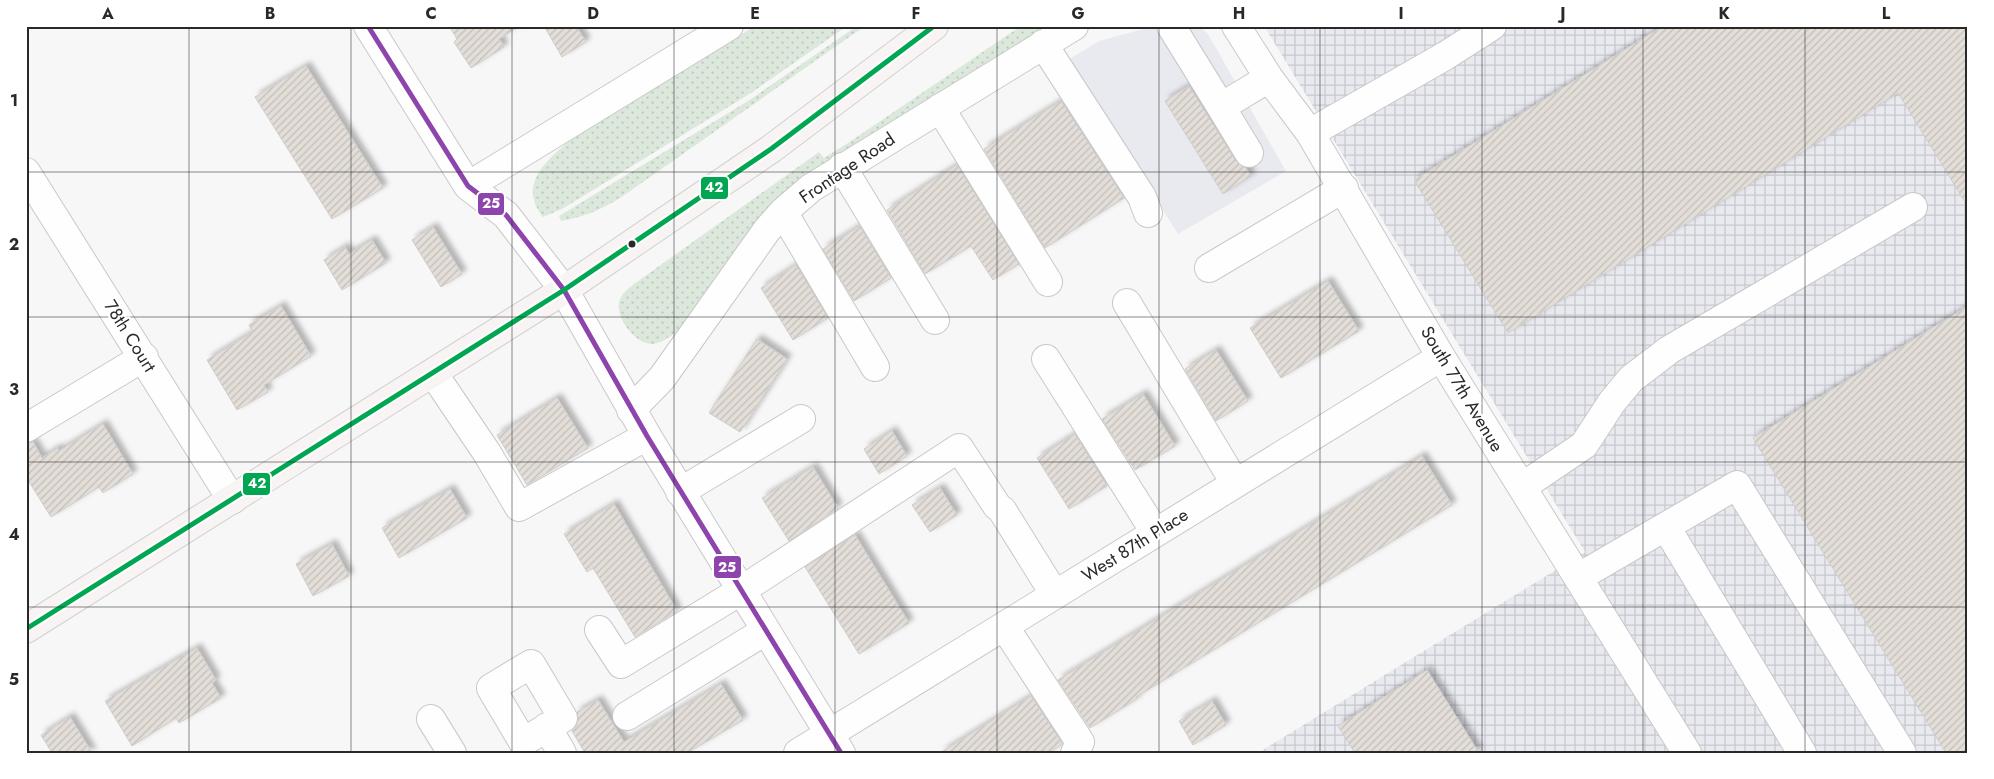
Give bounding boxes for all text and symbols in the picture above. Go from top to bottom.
text: A [101,2,114,25]
text: B [265,2,275,25]
text: C [425,2,437,25]
text: D [587,2,599,25]
text: E [750,2,760,25]
text: F [912,2,920,25]
text: G [1071,2,1085,25]
text: H [1233,2,1245,25]
text: I [1398,2,1404,25]
text: J [1557,2,1566,25]
text: K [1718,2,1730,25]
text: L [1882,2,1891,25]
text: 1 [10,89,18,112]
street label: Frontage Road [794,126,900,210]
line badge: 42 [700,176,729,200]
text: 42 [705,177,723,197]
line badge: 25 [477,192,505,216]
text: 25 [482,193,500,213]
text: 2 [9,233,19,256]
unlabelled marker [627,239,637,249]
street label: 78th Court [98,295,163,378]
street label: South 77th Avenue [1414,321,1510,457]
text: 3 [9,378,19,401]
line badge: 42 [242,472,271,496]
text: 42 [248,473,266,493]
street label: West 87th Place [1077,502,1193,588]
text: 4 [8,523,20,546]
line badge: 25 [713,555,742,579]
text: 25 [718,557,736,577]
text: 5 [9,668,19,691]

